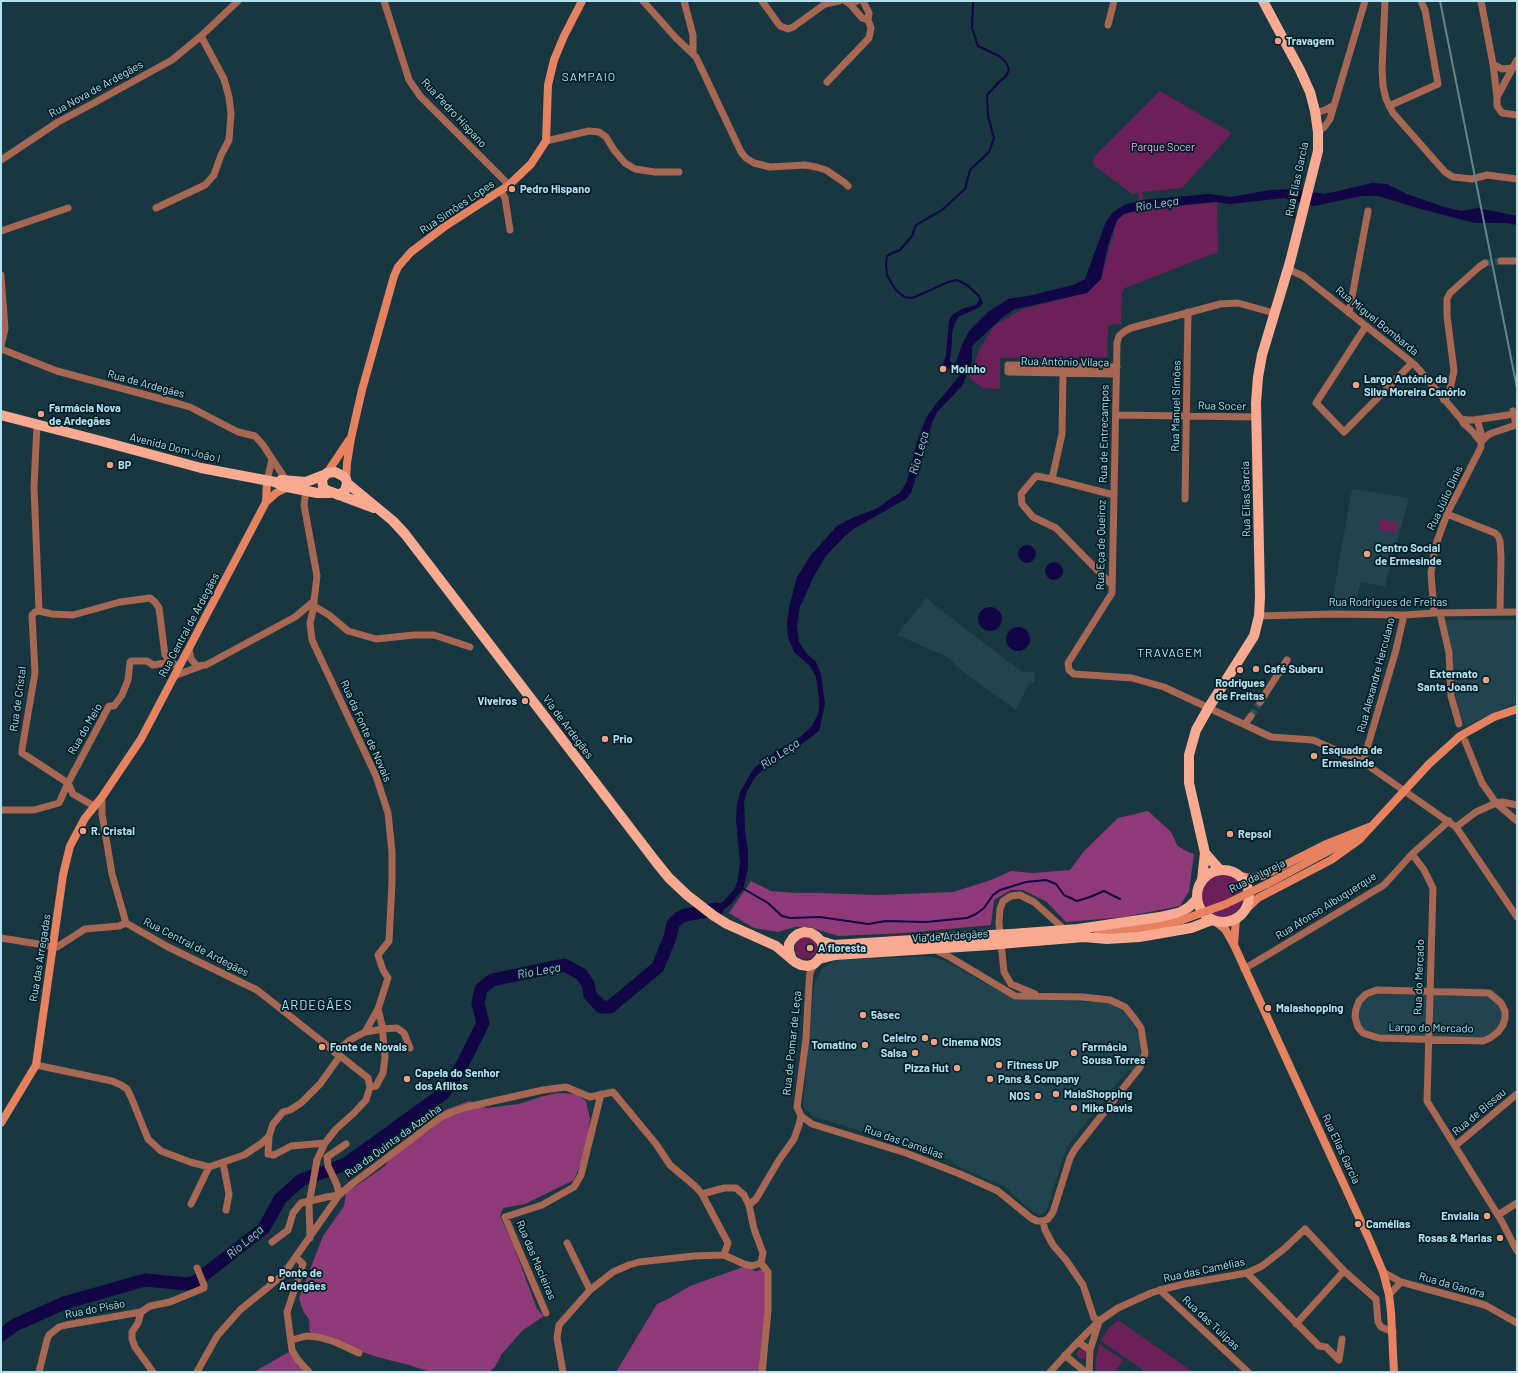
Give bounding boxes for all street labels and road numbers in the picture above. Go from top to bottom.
street label: Rua Nova de Ardegães [47,58,145,120]
street label: Rua Pedro Hispano [419,76,489,150]
street label: Rua Elias Garcia [1283,140,1311,218]
street label: Rua Simões Lopes [417,177,497,237]
street label: Rua Miguel Bombarda [1333,284,1421,358]
street label: Rua António Vilaça [1021,355,1109,369]
street label: Rua Manuel Simões [1169,360,1183,452]
street label: Rua de Ardegães [106,367,186,401]
street label: Rua de Entrecampos [1097,385,1111,483]
street label: Rua Socer [1198,399,1246,413]
street label: Avenida Dom João I [128,430,222,466]
street label: Rua Elias Garcia [1239,461,1253,537]
street label: Rua Júlio Dinis [1424,464,1466,532]
street label: Rua Eça de Queiroz [1094,500,1108,590]
street label: Rua Central de Ardegães [156,571,222,679]
street label: Rua Rodrigues de Freitas [1329,595,1447,609]
street label: Rua Alexandre Herculano [1354,616,1398,734]
street label: Rua de Cristal [7,666,29,732]
street label: Rua da Fonte de Novais [338,678,394,784]
street label: Via de Ardegães [540,693,596,761]
street label: Rua do Meio [65,701,105,757]
street label: Rua da Igreja [1227,856,1287,896]
street label: Rua Afonso Albuquerque [1273,870,1379,942]
street label: Rua das Arregadas [27,913,53,1003]
street label: Rua Central de Ardegães [141,915,251,979]
street label: Via de Ardegães [912,927,988,945]
street label: Rua do Mercado [1411,939,1427,1015]
street label: Rua de Pomar de Leça [780,990,804,1096]
street label: Largo do Mercado [1388,1021,1474,1035]
street label: Rua de Bissau [1449,1086,1509,1138]
street label: Rua da Quinta da Azenha [342,1102,444,1180]
street label: Rua Elias Garcia [1319,1112,1363,1186]
street label: Rua das Camélias [863,1122,945,1162]
street label: Rua das Macieiras [513,1218,559,1302]
street label: Rua das Camélias [1162,1255,1246,1285]
street label: Rua da Gandra [1417,1269,1487,1301]
street label: Rua das Tulipas [1180,1293,1242,1353]
street label: Rua do Pisão [64,1297,126,1321]

